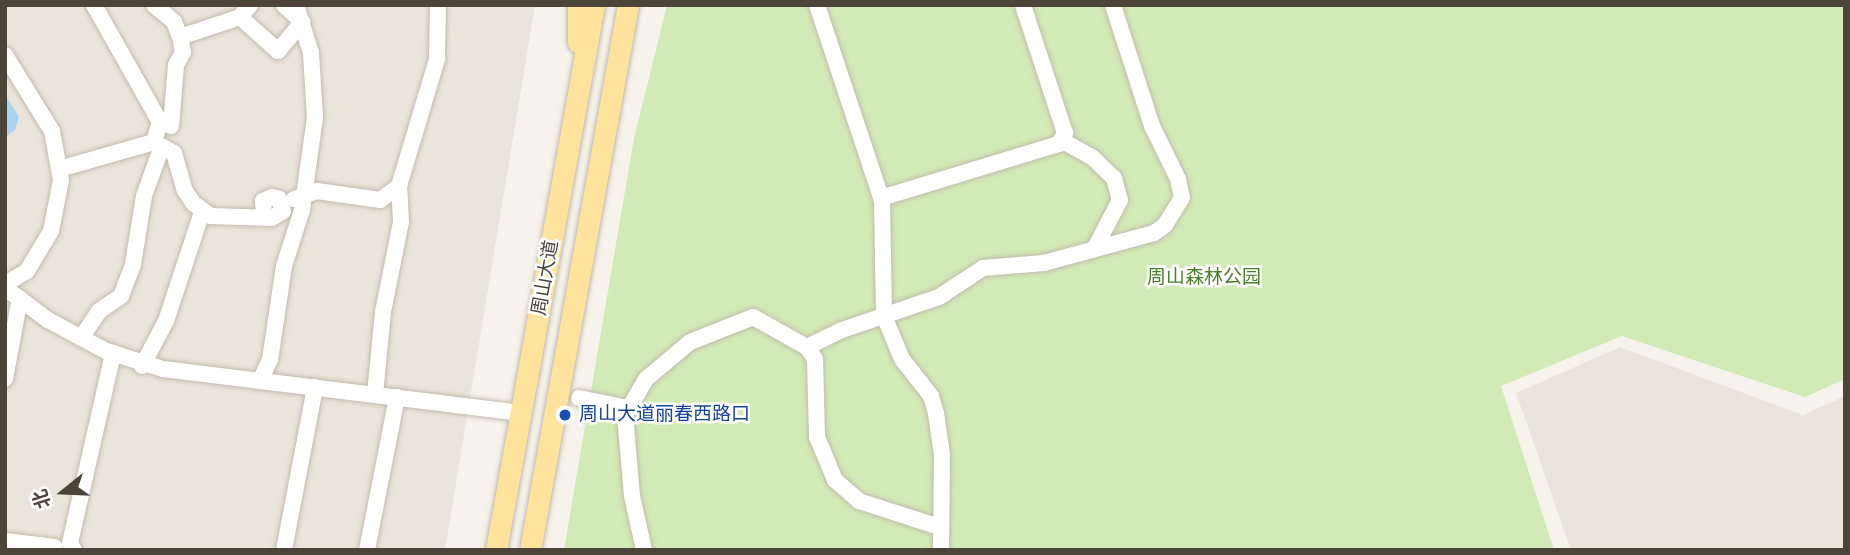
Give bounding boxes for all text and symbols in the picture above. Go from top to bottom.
street label: 周山大道 [528,239,564,317]
park label: 周山森林公园 [1147,267,1261,289]
place label: 周山大道丽春西路口 [579,404,750,426]
marker: 周山大道丽春西路口 [557,407,573,423]
north arrow [28,457,98,527]
text: 北 [31,487,55,511]

